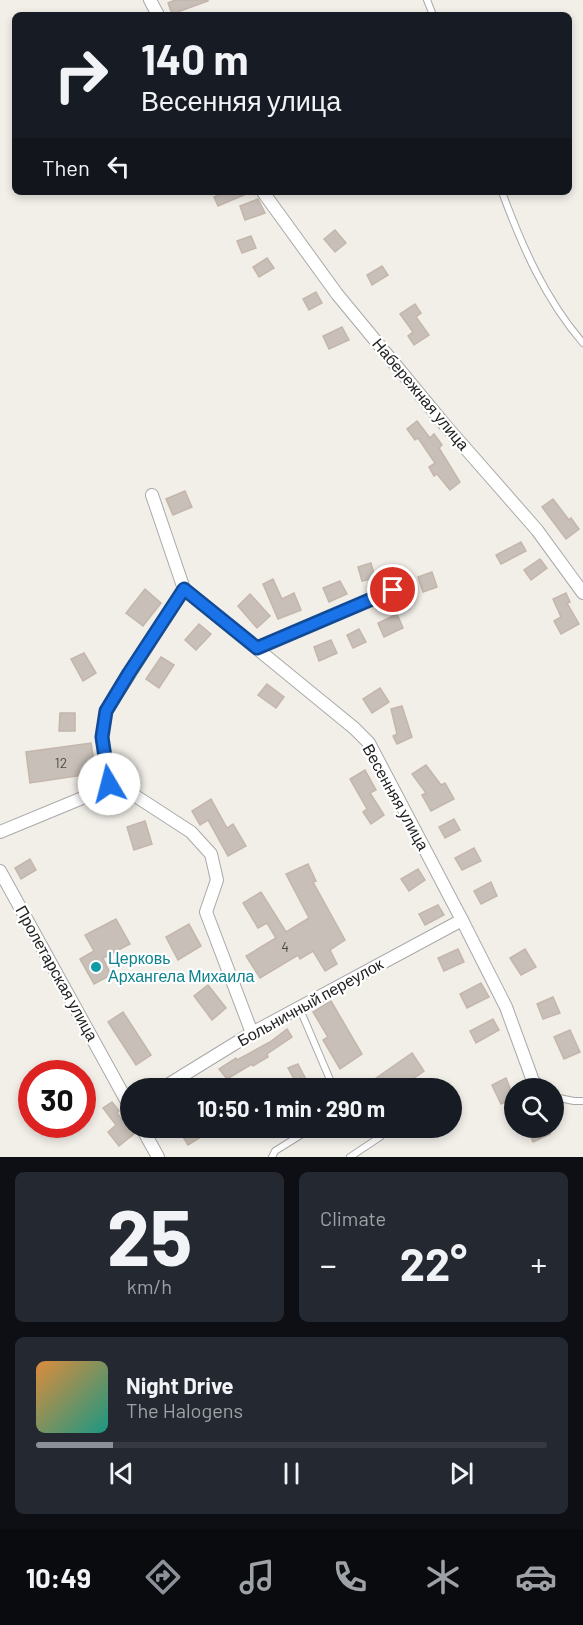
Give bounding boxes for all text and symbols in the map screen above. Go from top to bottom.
text: 140 m [141,33,249,83]
icon: right [42,36,120,114]
text: Весенняя улица [141,84,341,116]
icon: left [102,150,135,183]
text: Then [42,154,90,180]
street label: Набережная улица [369,334,474,454]
pin [367,564,418,615]
icon: arrive [376,573,409,606]
street label: Весенняя улица [359,740,434,853]
position arrow [77,752,141,816]
house number: 12 [55,754,67,771]
street label: Пролетарская улица [12,902,103,1044]
house number: 4 [281,938,289,955]
place label: Церковь Архангела Михаила [108,948,254,985]
street label: Больничный переулок [234,953,387,1050]
marker: Церковь Архангела Михаила [89,960,103,974]
speed limit sign: 30 [18,1060,96,1138]
map controls [504,1078,564,1138]
button: search [504,1078,564,1138]
text: 10:50 · 1 min · 290 m [197,1095,385,1121]
text: 25 [107,1188,192,1282]
text: Climate [320,1206,386,1230]
text: 22° [400,1236,467,1290]
text: − [320,1244,337,1284]
text: + [530,1244,547,1284]
text: km/h [127,1274,172,1298]
text: Night Drive [126,1372,234,1398]
text: The Halogens [126,1398,243,1422]
icon: previous [105,1457,138,1490]
icon: pause [275,1457,308,1490]
icon: next [445,1457,478,1490]
icon: directions [142,1556,184,1598]
icon: music [236,1556,278,1598]
icon: phone [329,1556,371,1598]
icon: climate [422,1556,464,1598]
icon: car [515,1556,557,1598]
text: 10:49 [26,1561,91,1593]

